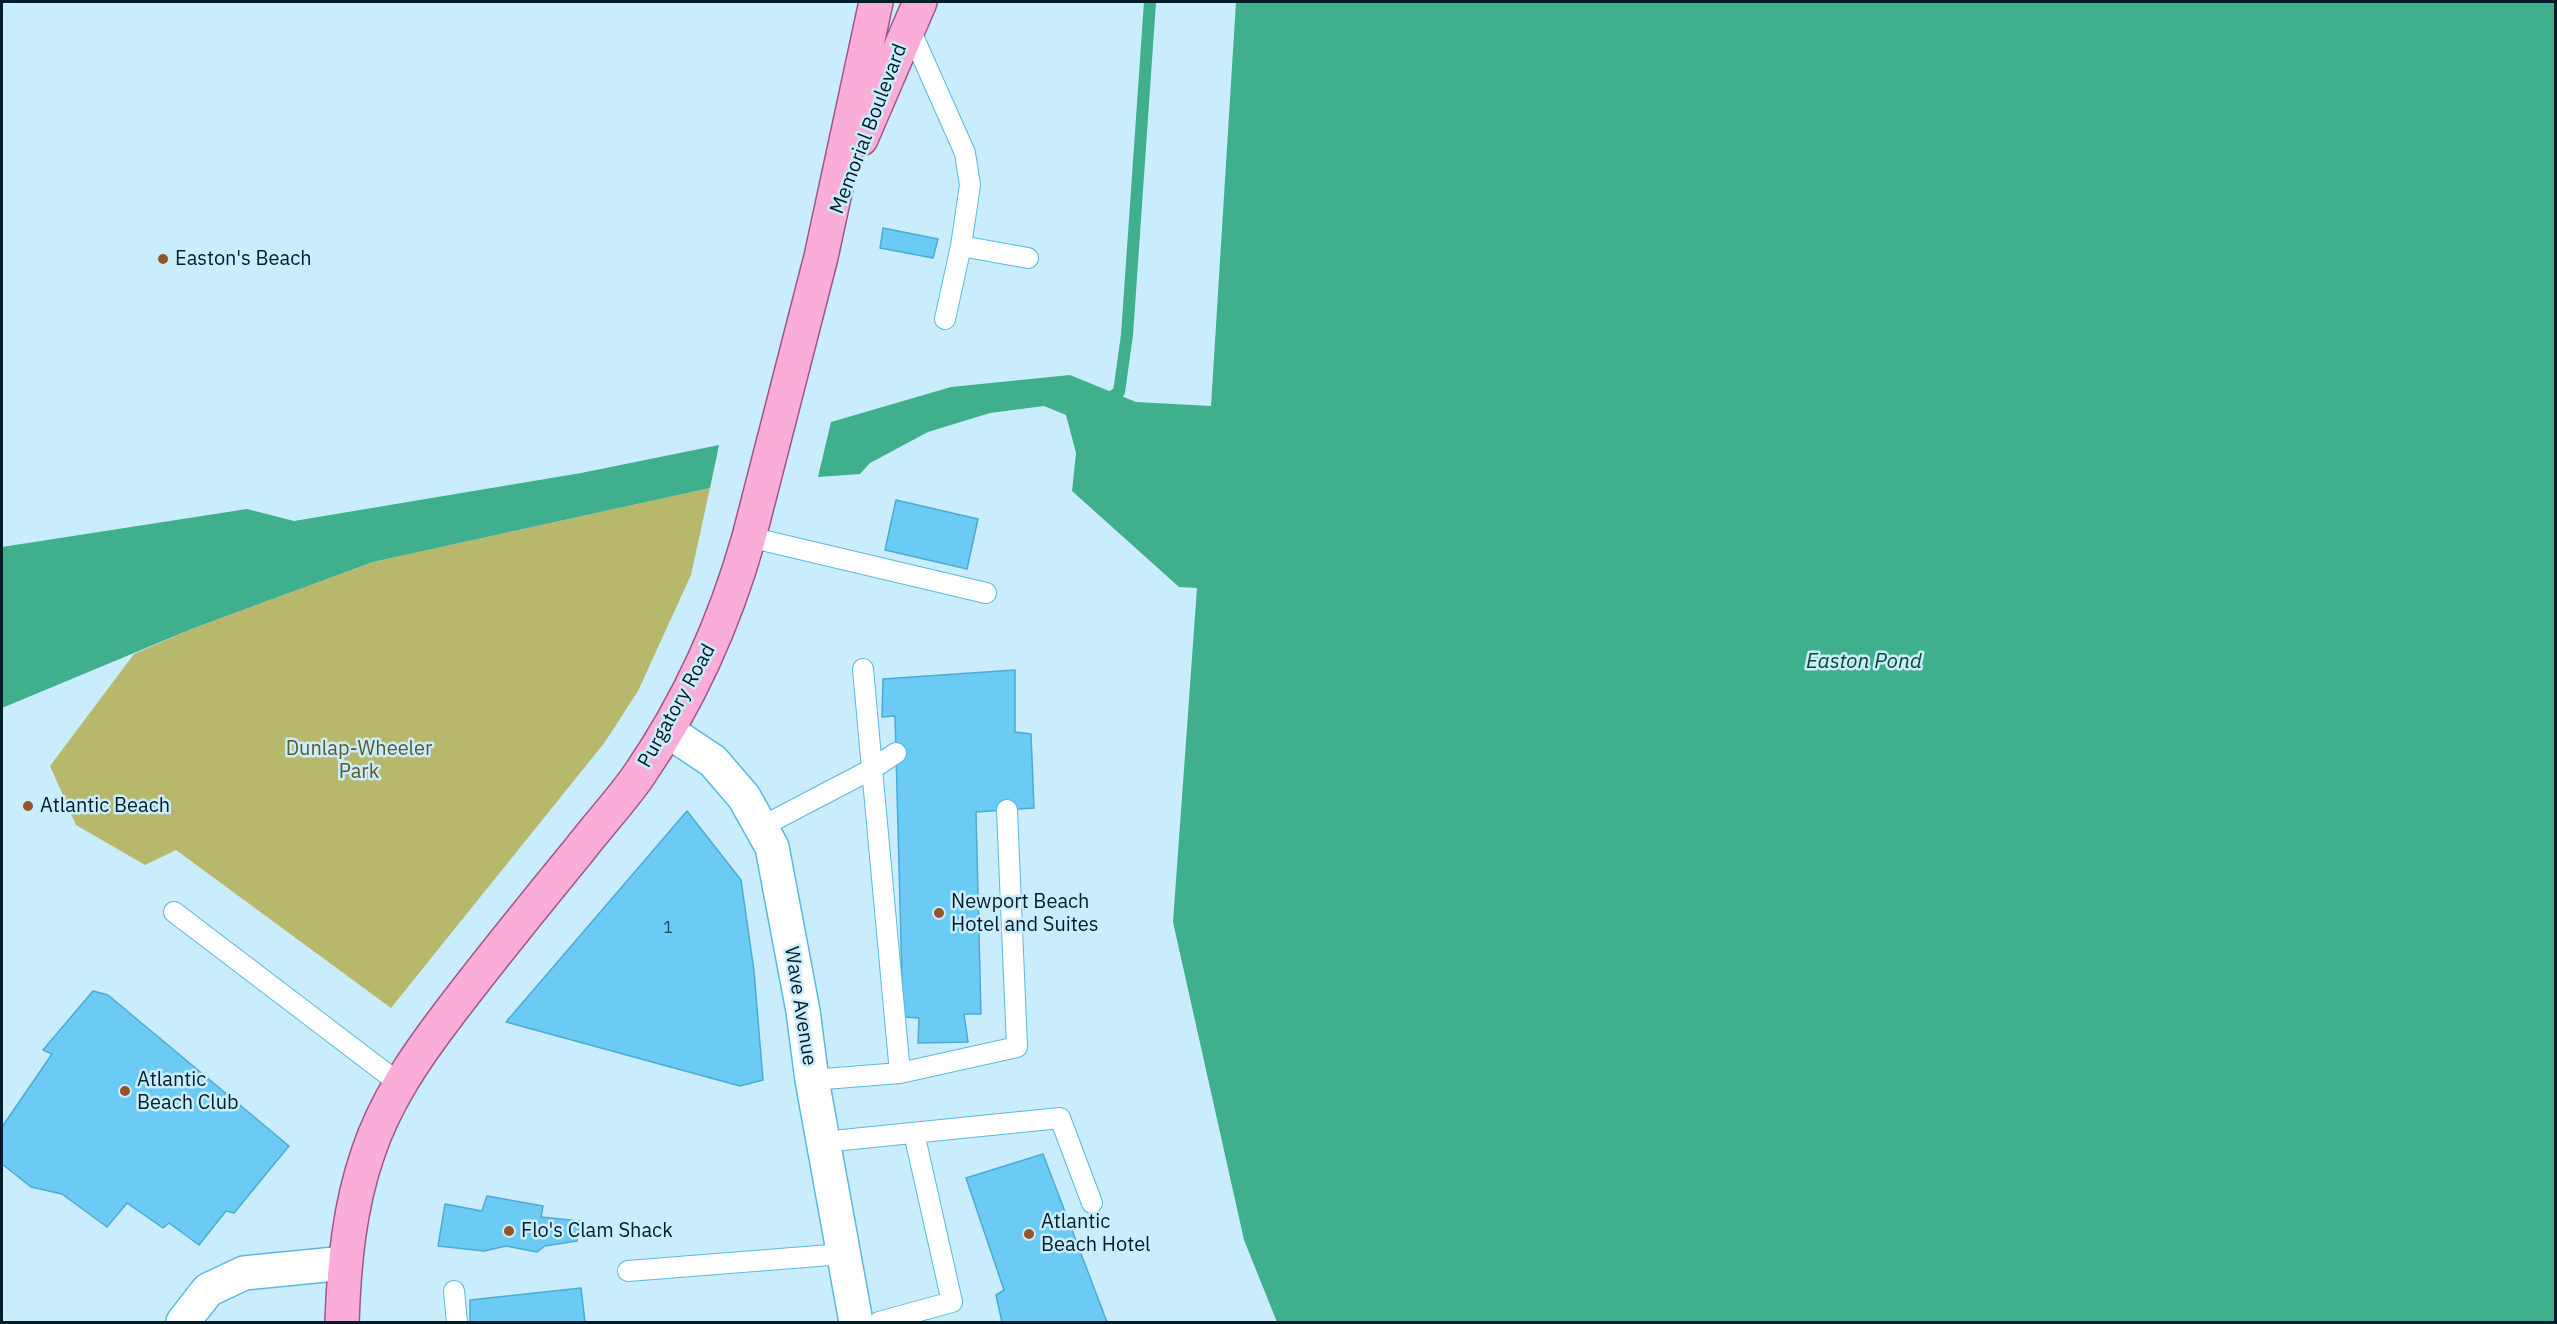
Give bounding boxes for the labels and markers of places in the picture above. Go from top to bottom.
place label: Easton's Beach [175,247,312,271]
marker: Easton's Beach [156,252,170,266]
place label: Atlantic Beach [40,794,170,818]
marker: Atlantic Beach [21,799,35,813]
place label: Newport Beach Hotel and Suites [951,890,1098,937]
marker: Newport Beach Hotel and Suites [932,906,946,920]
place label: Atlantic Beach Club [137,1068,239,1115]
marker: Atlantic Beach Club [118,1084,132,1098]
place label: Atlantic Beach Hotel [1041,1210,1151,1257]
place label: Flo's Clam Shack [521,1219,673,1243]
marker: Flo's Clam Shack [502,1224,516,1238]
marker: Atlantic Beach Hotel [1022,1227,1036,1241]

